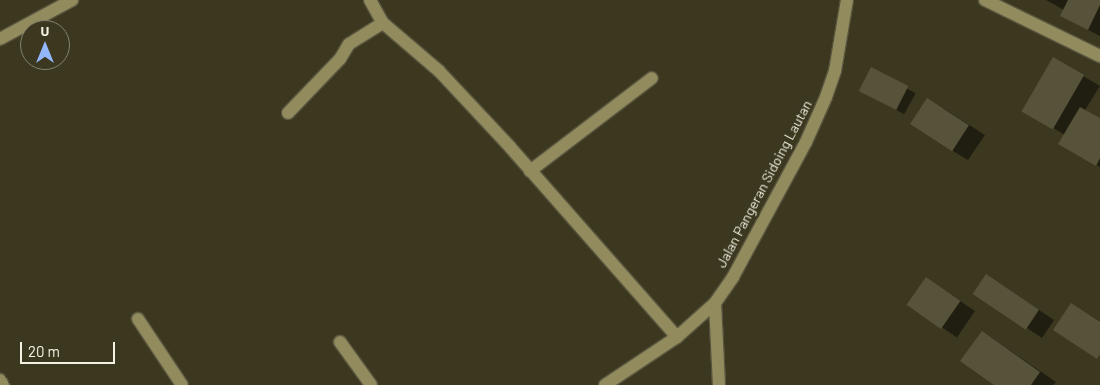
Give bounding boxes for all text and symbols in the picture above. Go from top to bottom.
north arrow [20,20,70,70]
text: U [41,22,49,39]
street label: Jalan Pangeran Sidoing Lautan [713,97,815,271]
scale bar [22,332,118,364]
text: 20 m [28,342,60,360]

